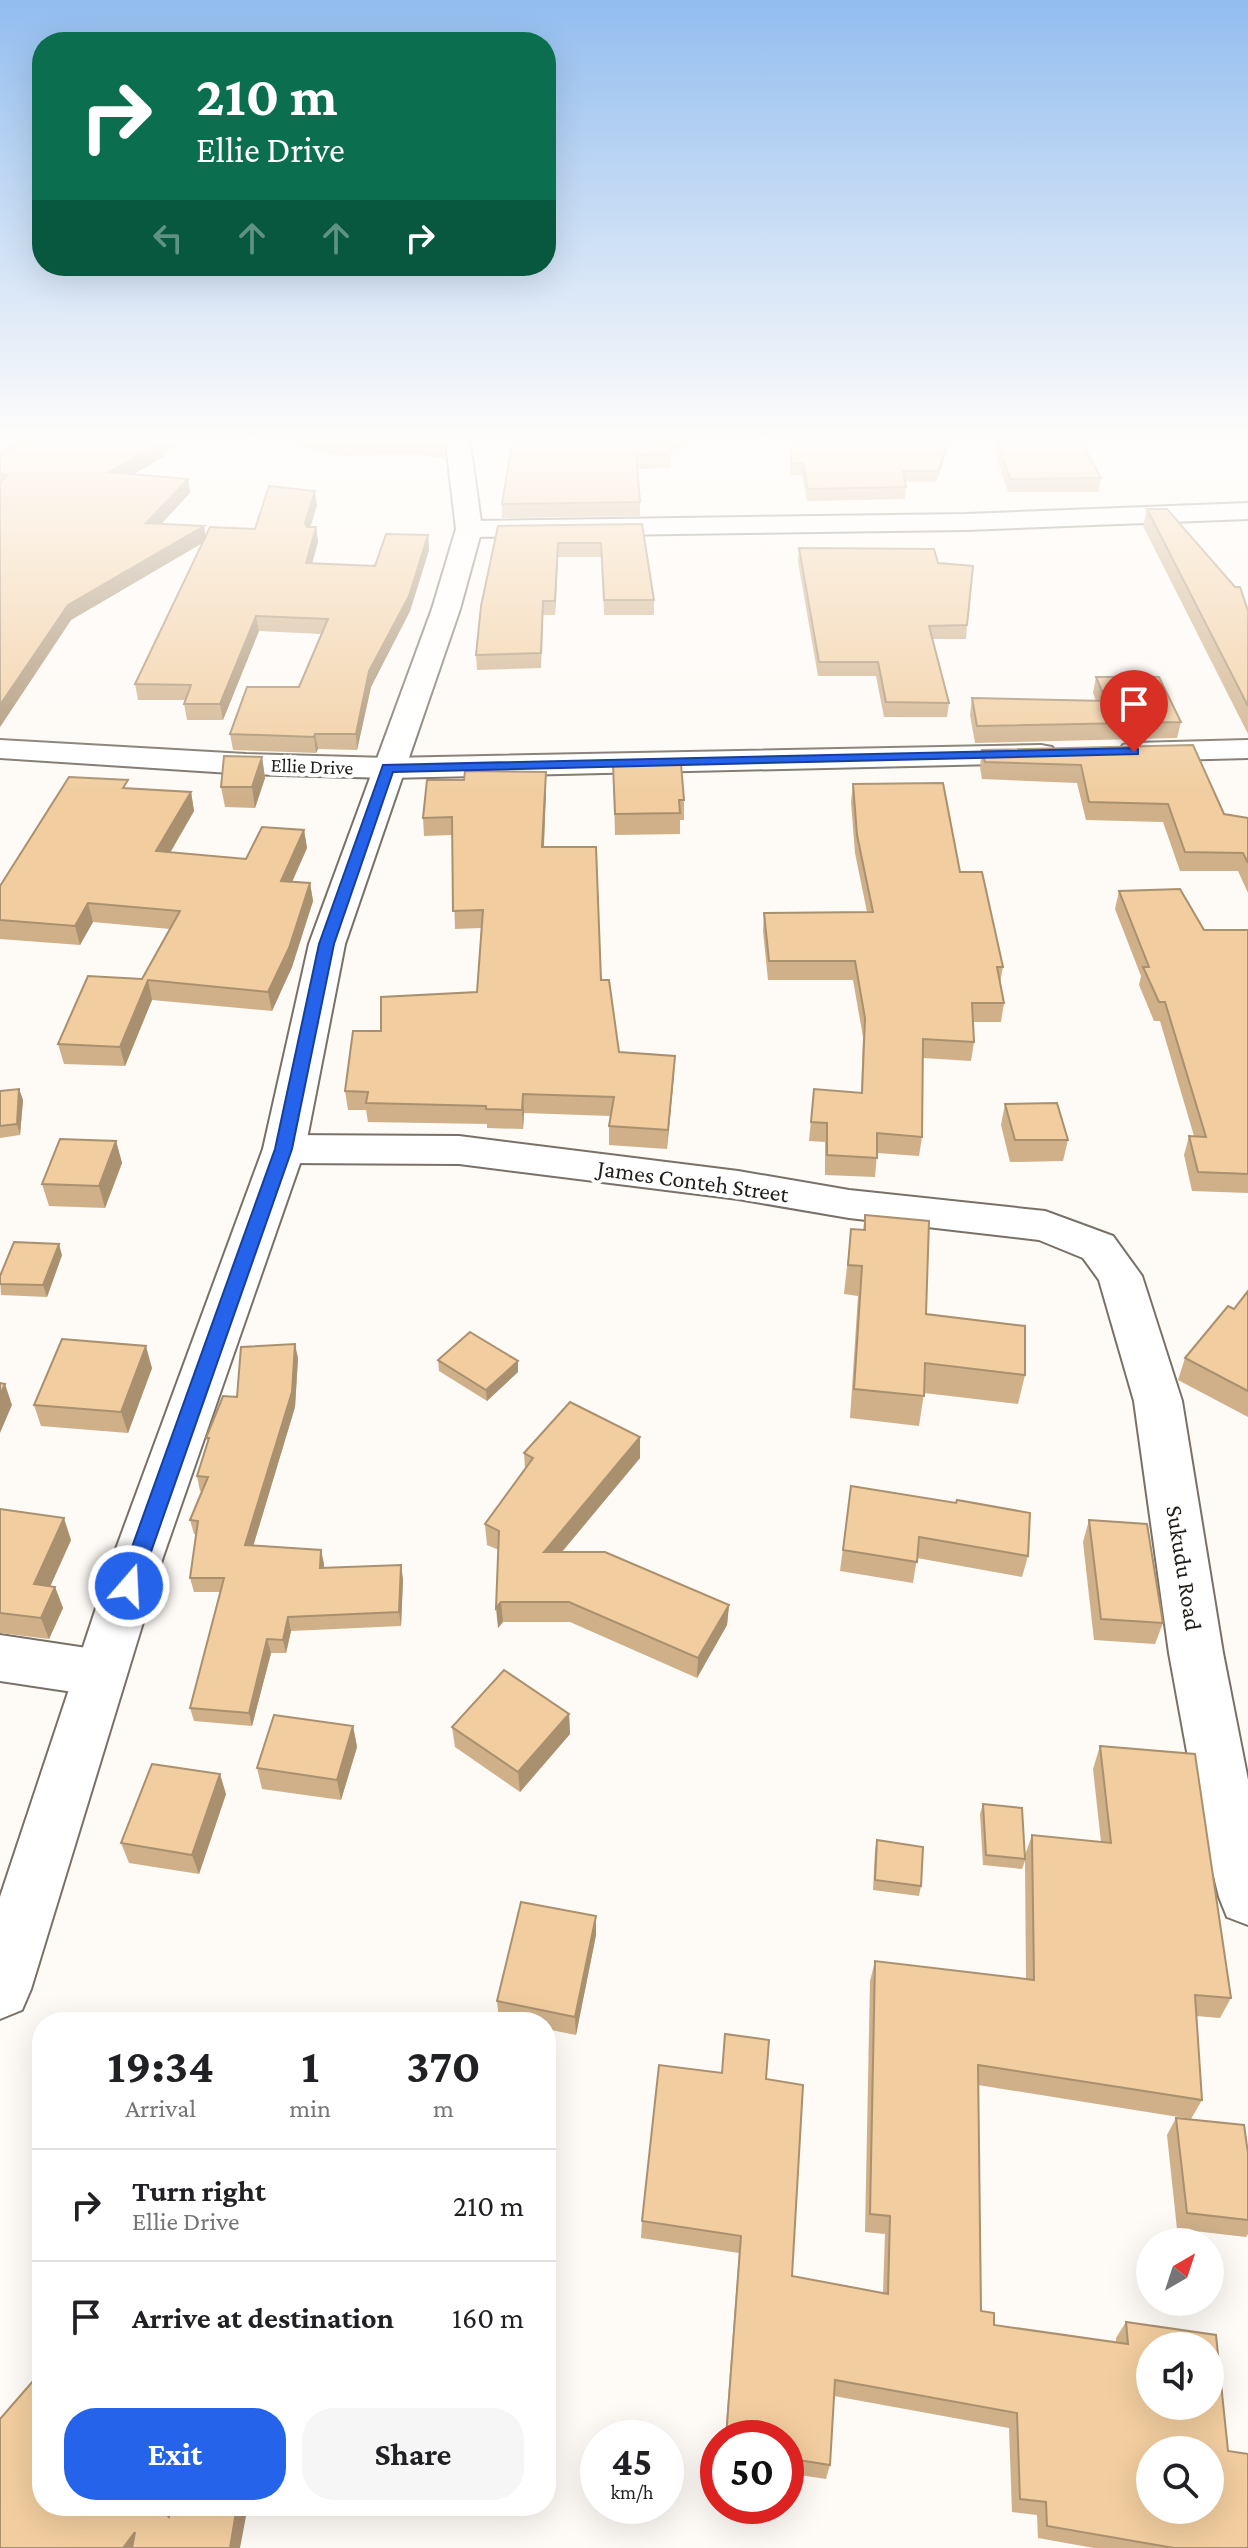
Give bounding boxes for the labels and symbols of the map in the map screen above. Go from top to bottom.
pin [1100,670,1168,752]
street label: Ellie Drive [270,754,354,778]
street label: James Conteh Street [594,1153,791,1207]
street label: Sukudu Road [1161,1503,1208,1633]
position arrow [87,1544,171,1628]
north arrow [1136,2228,1224,2316]
speed limit sign: 50 [700,2420,804,2524]

